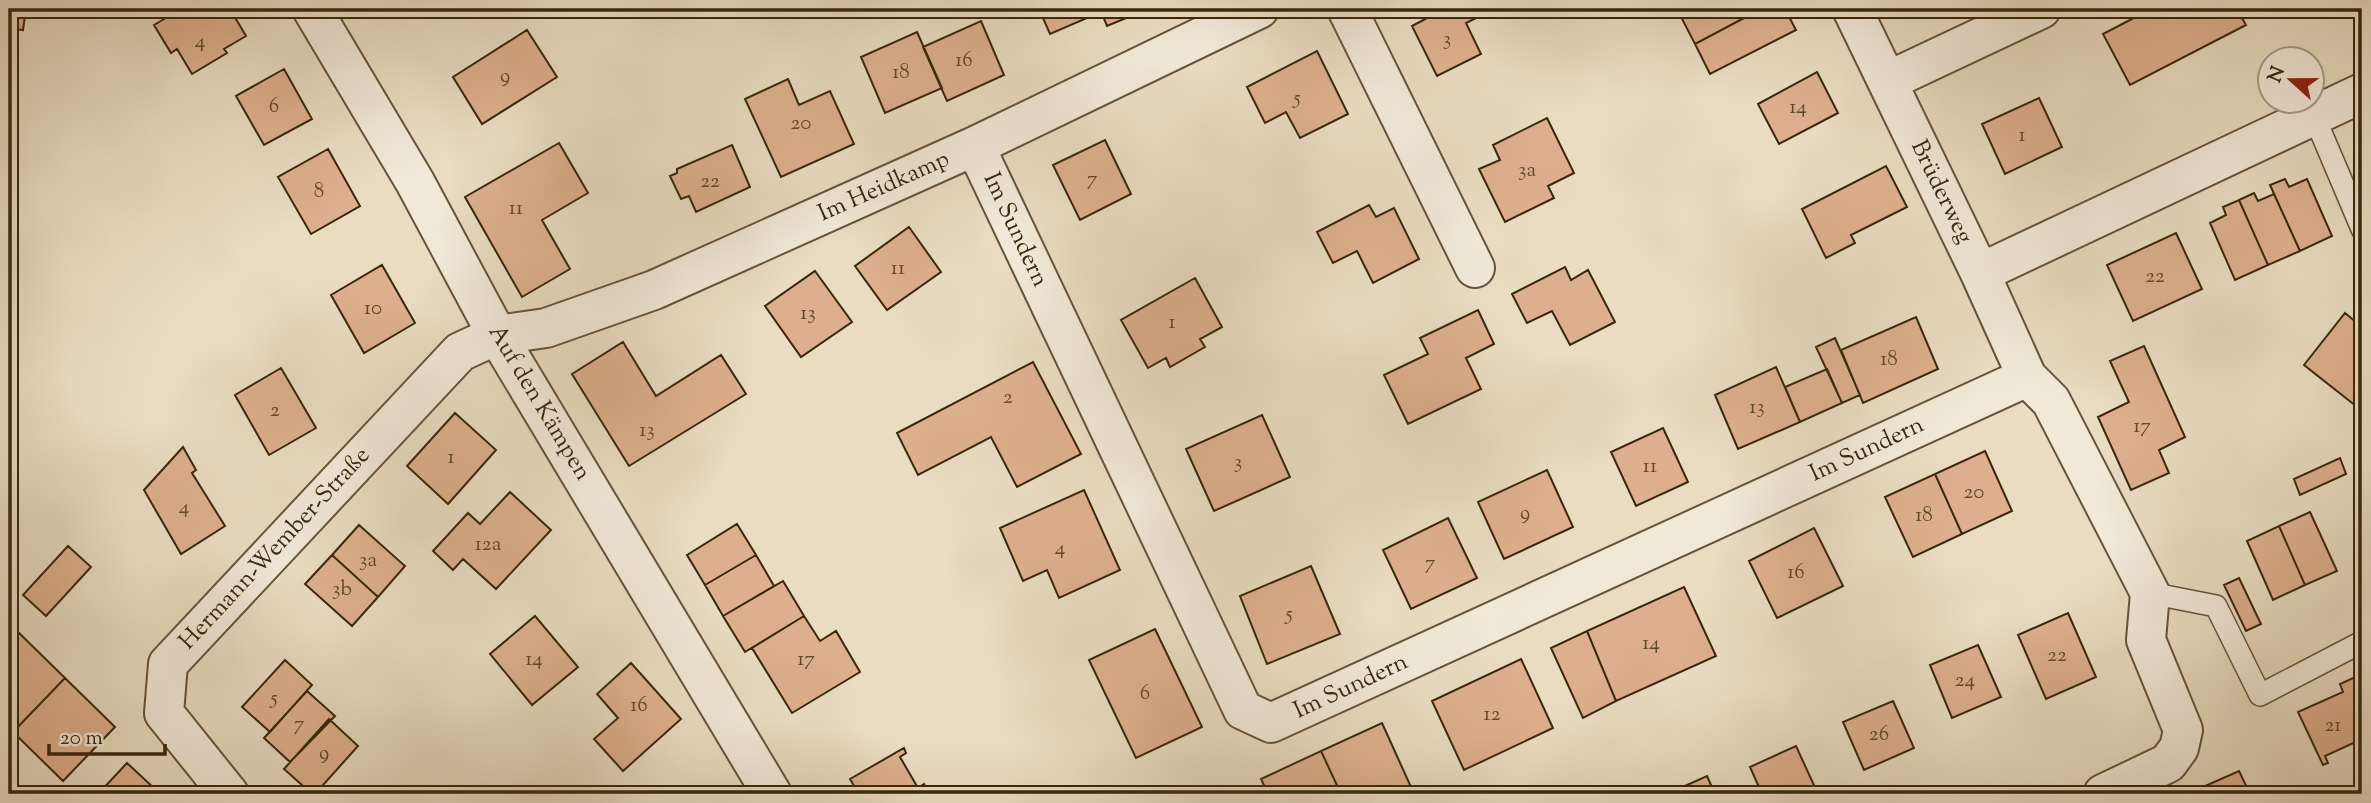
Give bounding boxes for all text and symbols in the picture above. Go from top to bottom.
house number: 3 [1443,25,1451,55]
house number: 4 [195,27,205,57]
house number: 16 [955,46,973,76]
north arrow [2256,46,2326,116]
house number: 18 [892,58,910,88]
house number: 9 [500,62,510,92]
text: N [2262,63,2293,87]
house number: 5 [1292,84,1301,114]
house number: 6 [269,92,279,122]
house number: 14 [1789,93,1807,123]
house number: 20 [791,109,811,139]
house number: 1 [2018,121,2026,151]
street label: Brüderweg [1901,134,1981,250]
street label: Im Heidkamp [813,143,955,231]
house number: 3a [1518,156,1536,186]
house number: 7 [1087,165,1098,195]
house number: 22 [700,167,720,197]
street label: Im Sundern [974,167,1056,293]
house number: 8 [314,177,324,207]
house number: 11 [509,194,523,224]
house number: 11 [891,254,905,284]
house number: 22 [2145,262,2165,292]
house number: 10 [364,294,382,324]
house number: 13 [800,299,816,329]
house number: 1 [1168,308,1176,338]
street label: Auf den Kämpen [479,319,599,487]
house number: 18 [1880,345,1898,375]
house number: 2 [1003,383,1013,413]
house number: 13 [1749,393,1765,423]
house number: 2 [270,396,280,426]
street label: Im Sundern [1804,409,1930,491]
house number: 17 [2133,412,2151,442]
house number: 13 [639,416,655,446]
street label: Hermann-Wember-Straße [172,440,378,658]
house number: 1 [447,443,455,473]
house number: 3 [1234,448,1242,478]
house number: 11 [1643,452,1657,482]
house number: 20 [1964,478,1984,508]
house number: 4 [179,493,189,523]
house number: 9 [1520,499,1530,529]
house number: 18 [1915,501,1933,531]
house number: 12a [475,530,502,560]
house number: 4 [1055,534,1065,564]
house number: 3a [359,546,377,576]
house number: 7 [1425,549,1436,579]
house number: 16 [1787,558,1805,588]
house number: 3b [332,575,352,605]
house number: 5 [1284,600,1293,630]
house number: 14 [1642,629,1660,659]
house number: 22 [2047,641,2067,671]
house number: 14 [525,645,543,675]
house number: 17 [797,645,815,675]
street label: Im Sundern [1288,646,1414,728]
house number: 24 [1955,666,1975,696]
house number: 6 [1140,679,1150,709]
house number: 5 [269,684,278,714]
house number: 16 [630,691,648,721]
house number: 12 [1484,700,1501,730]
house number: 7 [294,710,305,740]
house number: 21 [2325,711,2341,741]
scale bar [49,712,164,756]
house number: 26 [1869,720,1889,750]
text: 20 m [60,724,103,754]
house number: 9 [319,739,329,769]

